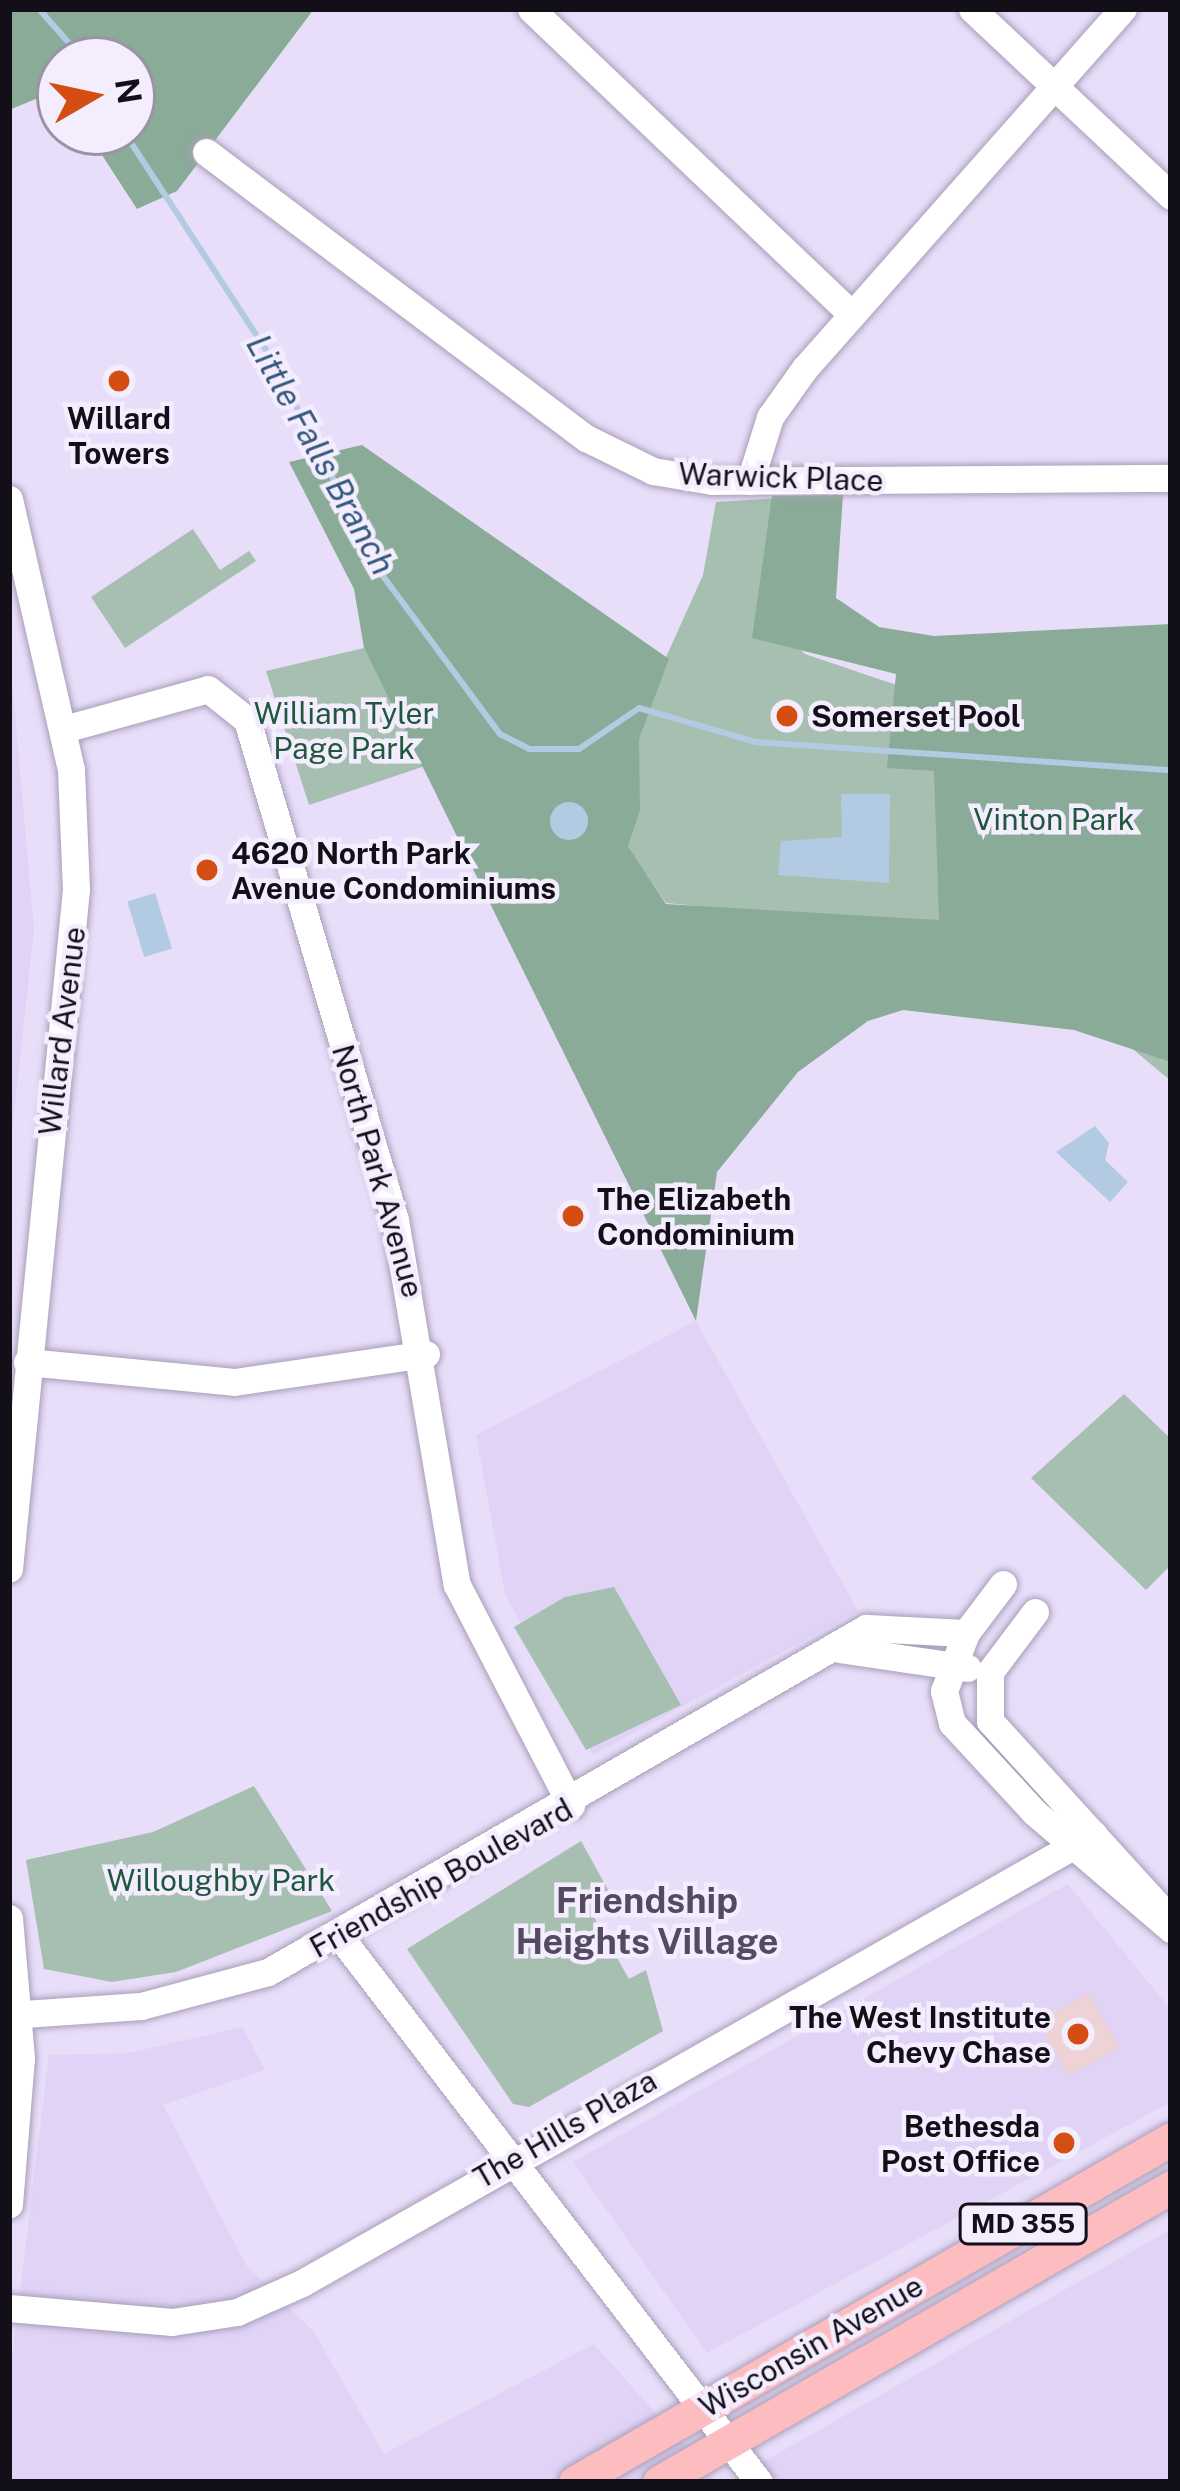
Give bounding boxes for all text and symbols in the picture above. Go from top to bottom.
north arrow [36,36,156,156]
text: N [108,75,149,107]
water label: Little Falls Branch [238,328,402,582]
marker: Willard Towers [106,368,132,394]
place label: Willard Towers [67,400,171,470]
street label: Warwick Place [678,455,884,499]
park label: William Tyler Page Park [254,695,434,766]
place label: Somerset Pool [811,698,1021,734]
marker: Somerset Pool [774,703,800,729]
park label: Vinton Park [973,801,1135,837]
place label: 4620 North Park Avenue Condominiums [231,835,556,906]
marker: 4620 North Park Avenue Condominiums [194,857,220,883]
street label: Willard Avenue [31,925,93,1137]
street label: North Park Avenue [325,1040,431,1302]
place label: The Elizabeth Condominium [597,1181,795,1252]
marker: The Elizabeth Condominium [560,1203,586,1229]
street label: Friendship Boulevard [303,1791,579,1965]
park label: Willoughby Park [107,1862,335,1898]
district label: Friendship Heights Village [515,1878,779,1963]
place label: The West Institute Chevy Chase [788,1999,1051,2070]
marker: The West Institute Chevy Chase [1062,2018,1094,2050]
street label: The Hills Plaza [467,2062,663,2196]
place label: Bethesda Post Office [881,2108,1040,2178]
marker: Bethesda Post Office [1051,2130,1077,2156]
road number: MD 355 [957,2203,1089,2245]
street label: Wisconsin Avenue [693,2267,929,2425]

